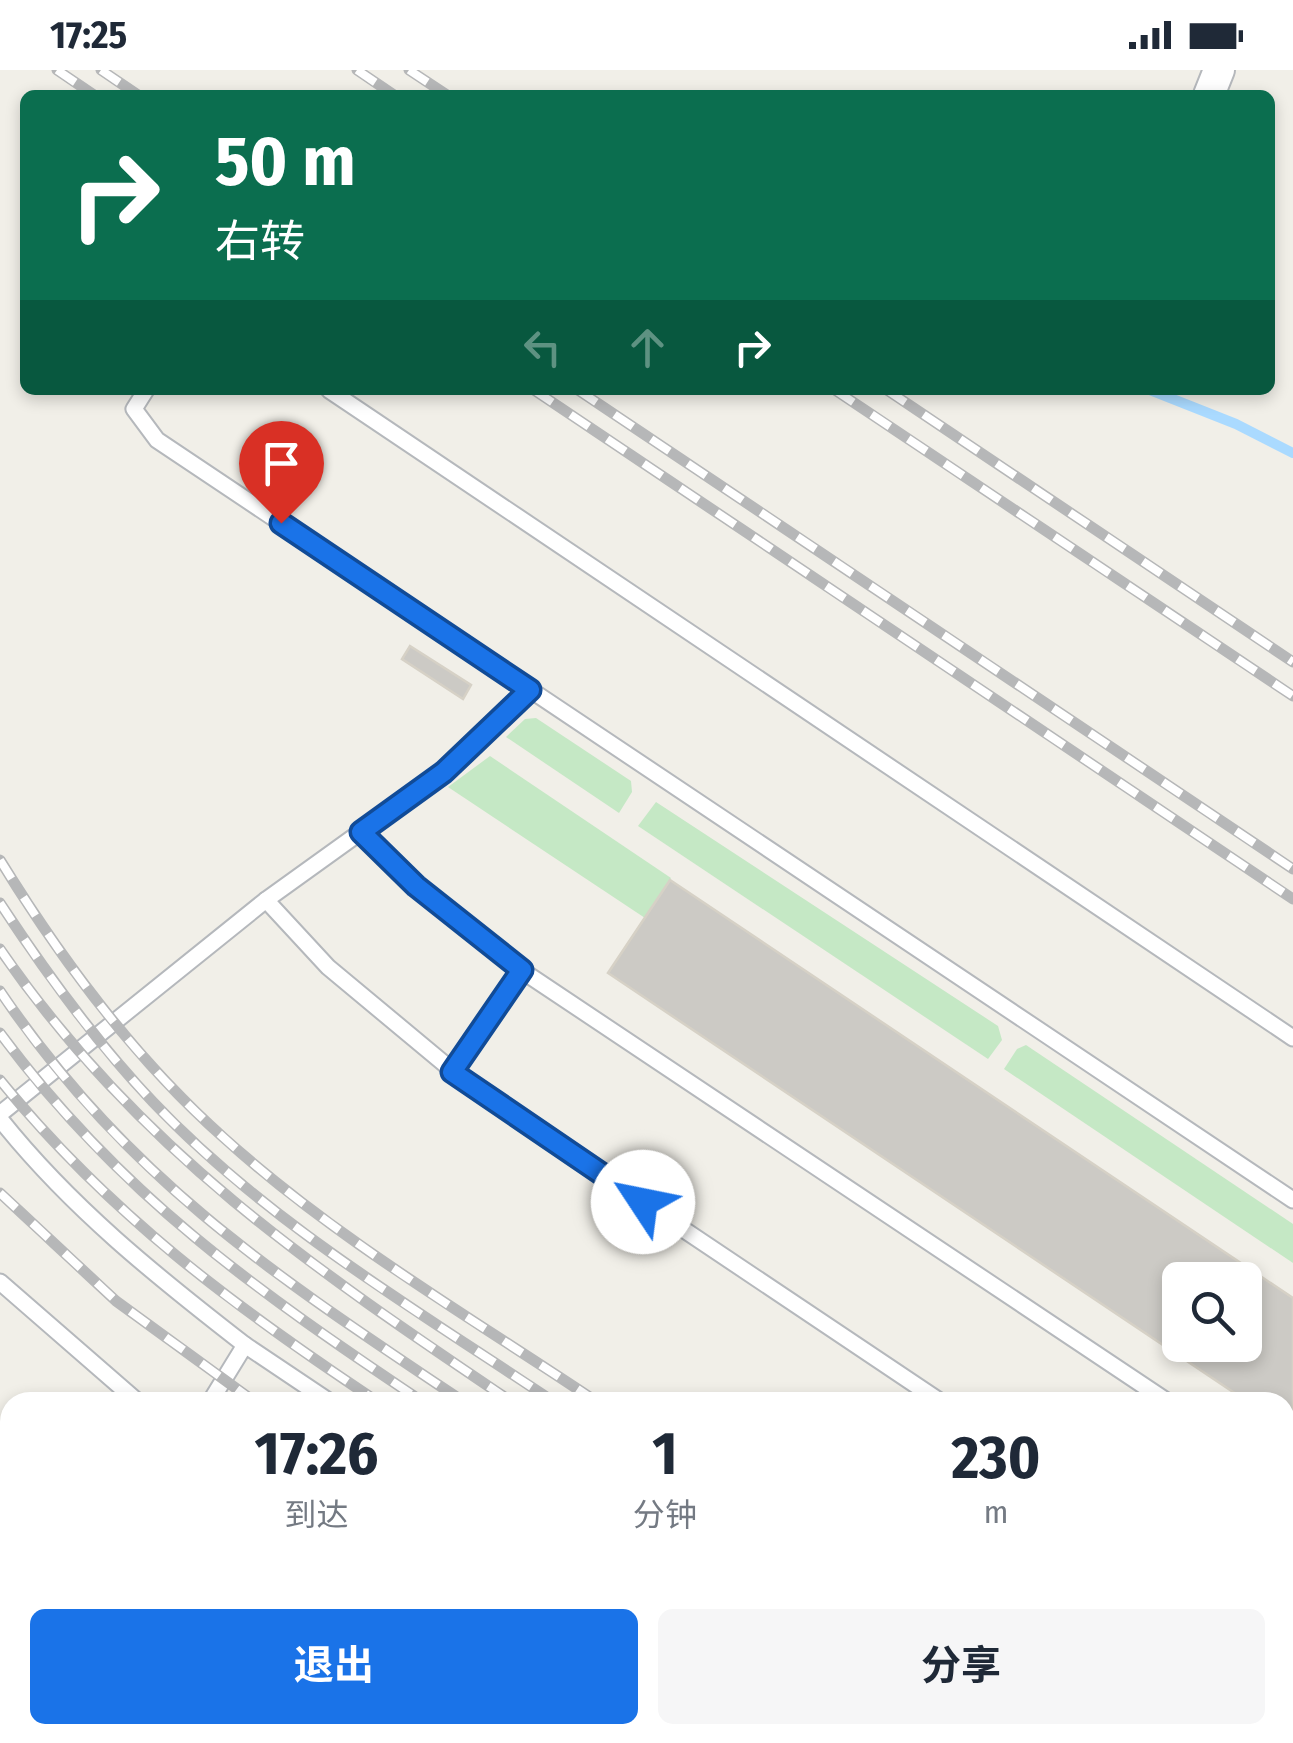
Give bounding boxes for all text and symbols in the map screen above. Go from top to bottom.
text: 17:25 [50,12,127,58]
text: 50 m [215,120,356,204]
icon: right [50,130,180,260]
text: 右转 [215,215,305,269]
icon: left [515,320,570,375]
icon: ahead [620,320,675,375]
icon: right [725,320,780,375]
pin [239,421,324,524]
icon: arrive [254,436,309,491]
position arrow [591,1150,695,1254]
map controls [1162,1262,1262,1362]
button: search [1162,1262,1262,1362]
text: 17:26 [255,1418,378,1490]
text: 1 [652,1418,678,1490]
text: 230 [952,1422,1040,1494]
text: m [984,1493,1008,1531]
text: 到达 [284,1496,348,1534]
text: 分钟 [633,1496,697,1534]
button: 退出 [30,1609,638,1724]
button: 分享 [658,1609,1265,1724]

